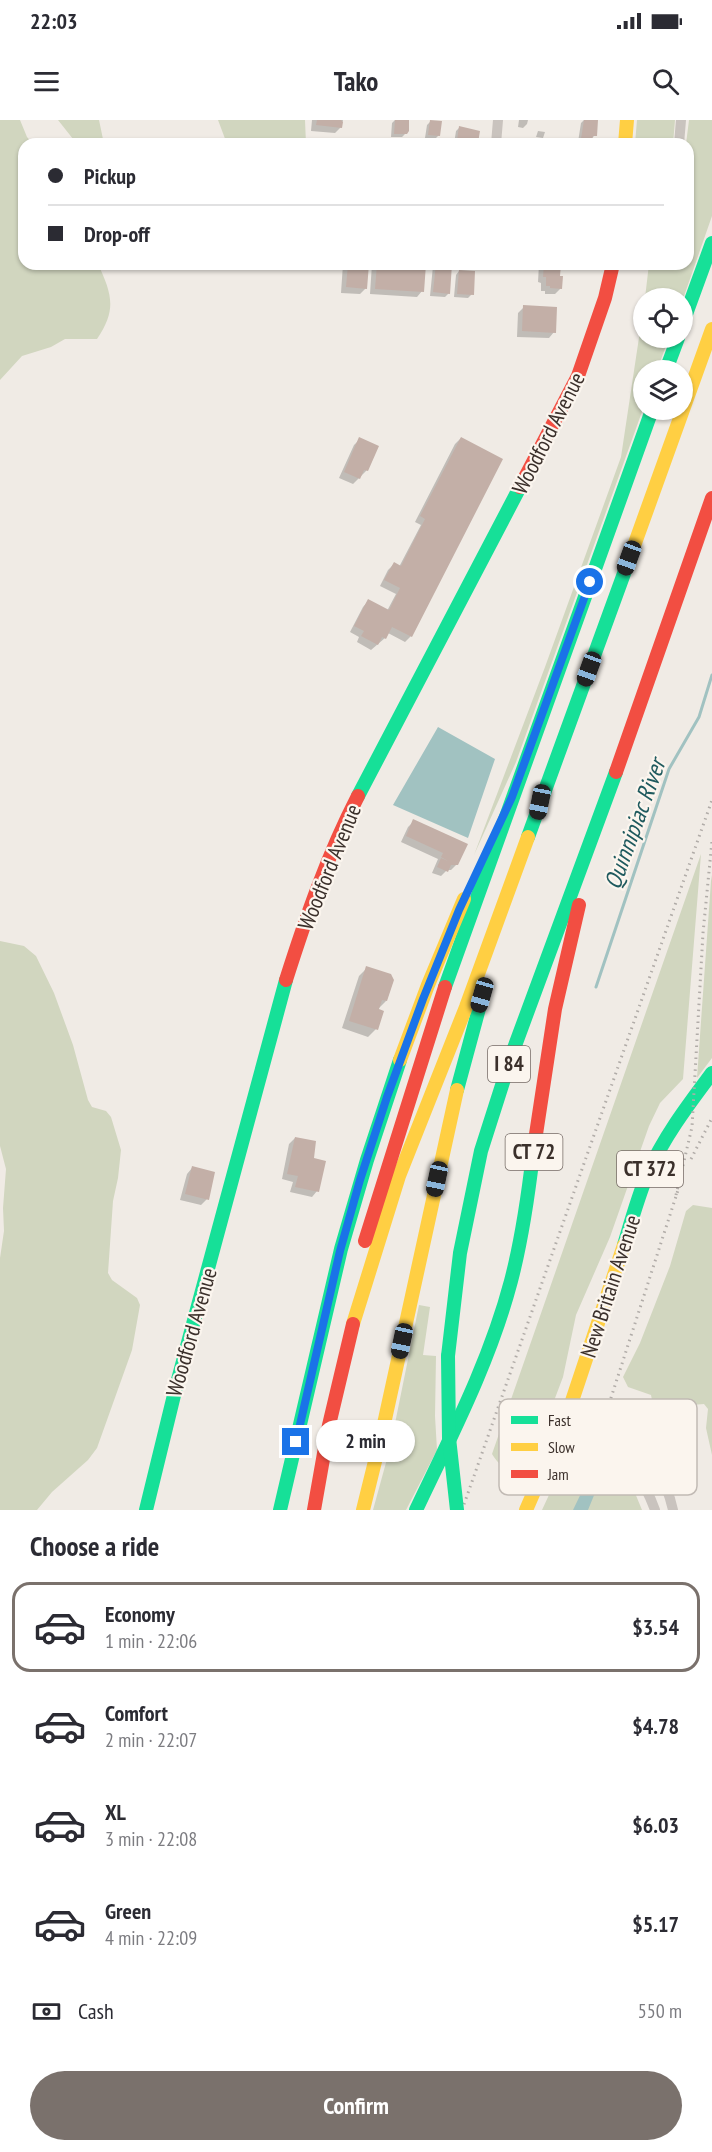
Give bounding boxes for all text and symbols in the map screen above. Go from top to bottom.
text: 22:03 [30,7,78,35]
text: Tako [334,64,378,98]
icon: menu [30,65,63,98]
icon: search [649,65,682,98]
text: Pickup [84,162,136,190]
text: Drop-off [84,220,150,248]
map controls [633,288,693,420]
button: locate [633,288,693,348]
button: layers [633,360,693,420]
street label: Woodford Avenue [505,367,591,499]
car [614,538,644,578]
route start [576,568,603,595]
car [574,649,604,689]
water label: Quinnipiac River [597,751,674,893]
car [528,783,552,821]
street label: Woodford Avenue [291,800,367,934]
car [468,975,496,1015]
road number: I 84 [488,1046,530,1082]
road number: CT 72 [506,1134,562,1170]
road number: CT 372 [617,1151,683,1187]
car [424,1160,450,1198]
street label: New Britain Avenue [574,1211,646,1361]
street label: Woodford Avenue [159,1264,223,1400]
car [389,1322,415,1360]
legend [499,1399,697,1495]
text: Fast [548,1410,571,1430]
callout: 2 min [317,1421,416,1463]
route end [282,1428,309,1455]
text: 2 min [345,1428,386,1454]
text: Slow [548,1437,575,1457]
text: Jam [547,1464,569,1484]
text: Choose a ride [30,1529,159,1563]
icon: car [33,1600,87,1654]
text: Economy [105,1600,175,1628]
text: $3.54 [632,1613,679,1641]
text: 1 min · 22:06 [105,1628,197,1654]
icon: car [33,1699,87,1753]
text: Comfort [105,1699,168,1727]
text: $4.78 [632,1712,679,1740]
text: 2 min · 22:07 [105,1727,197,1753]
icon: car [33,1798,87,1852]
text: XL [105,1798,126,1826]
text: $6.03 [632,1811,679,1839]
text: 3 min · 22:08 [105,1826,197,1852]
icon: car [33,1897,87,1951]
text: Green [105,1897,151,1925]
text: $5.17 [632,1910,679,1938]
text: 4 min · 22:09 [105,1925,197,1951]
icon: cash [30,1995,63,2028]
text: Cash [78,1997,114,2025]
text: 550 m [638,1998,682,2024]
button: Confirm [30,2071,682,2140]

